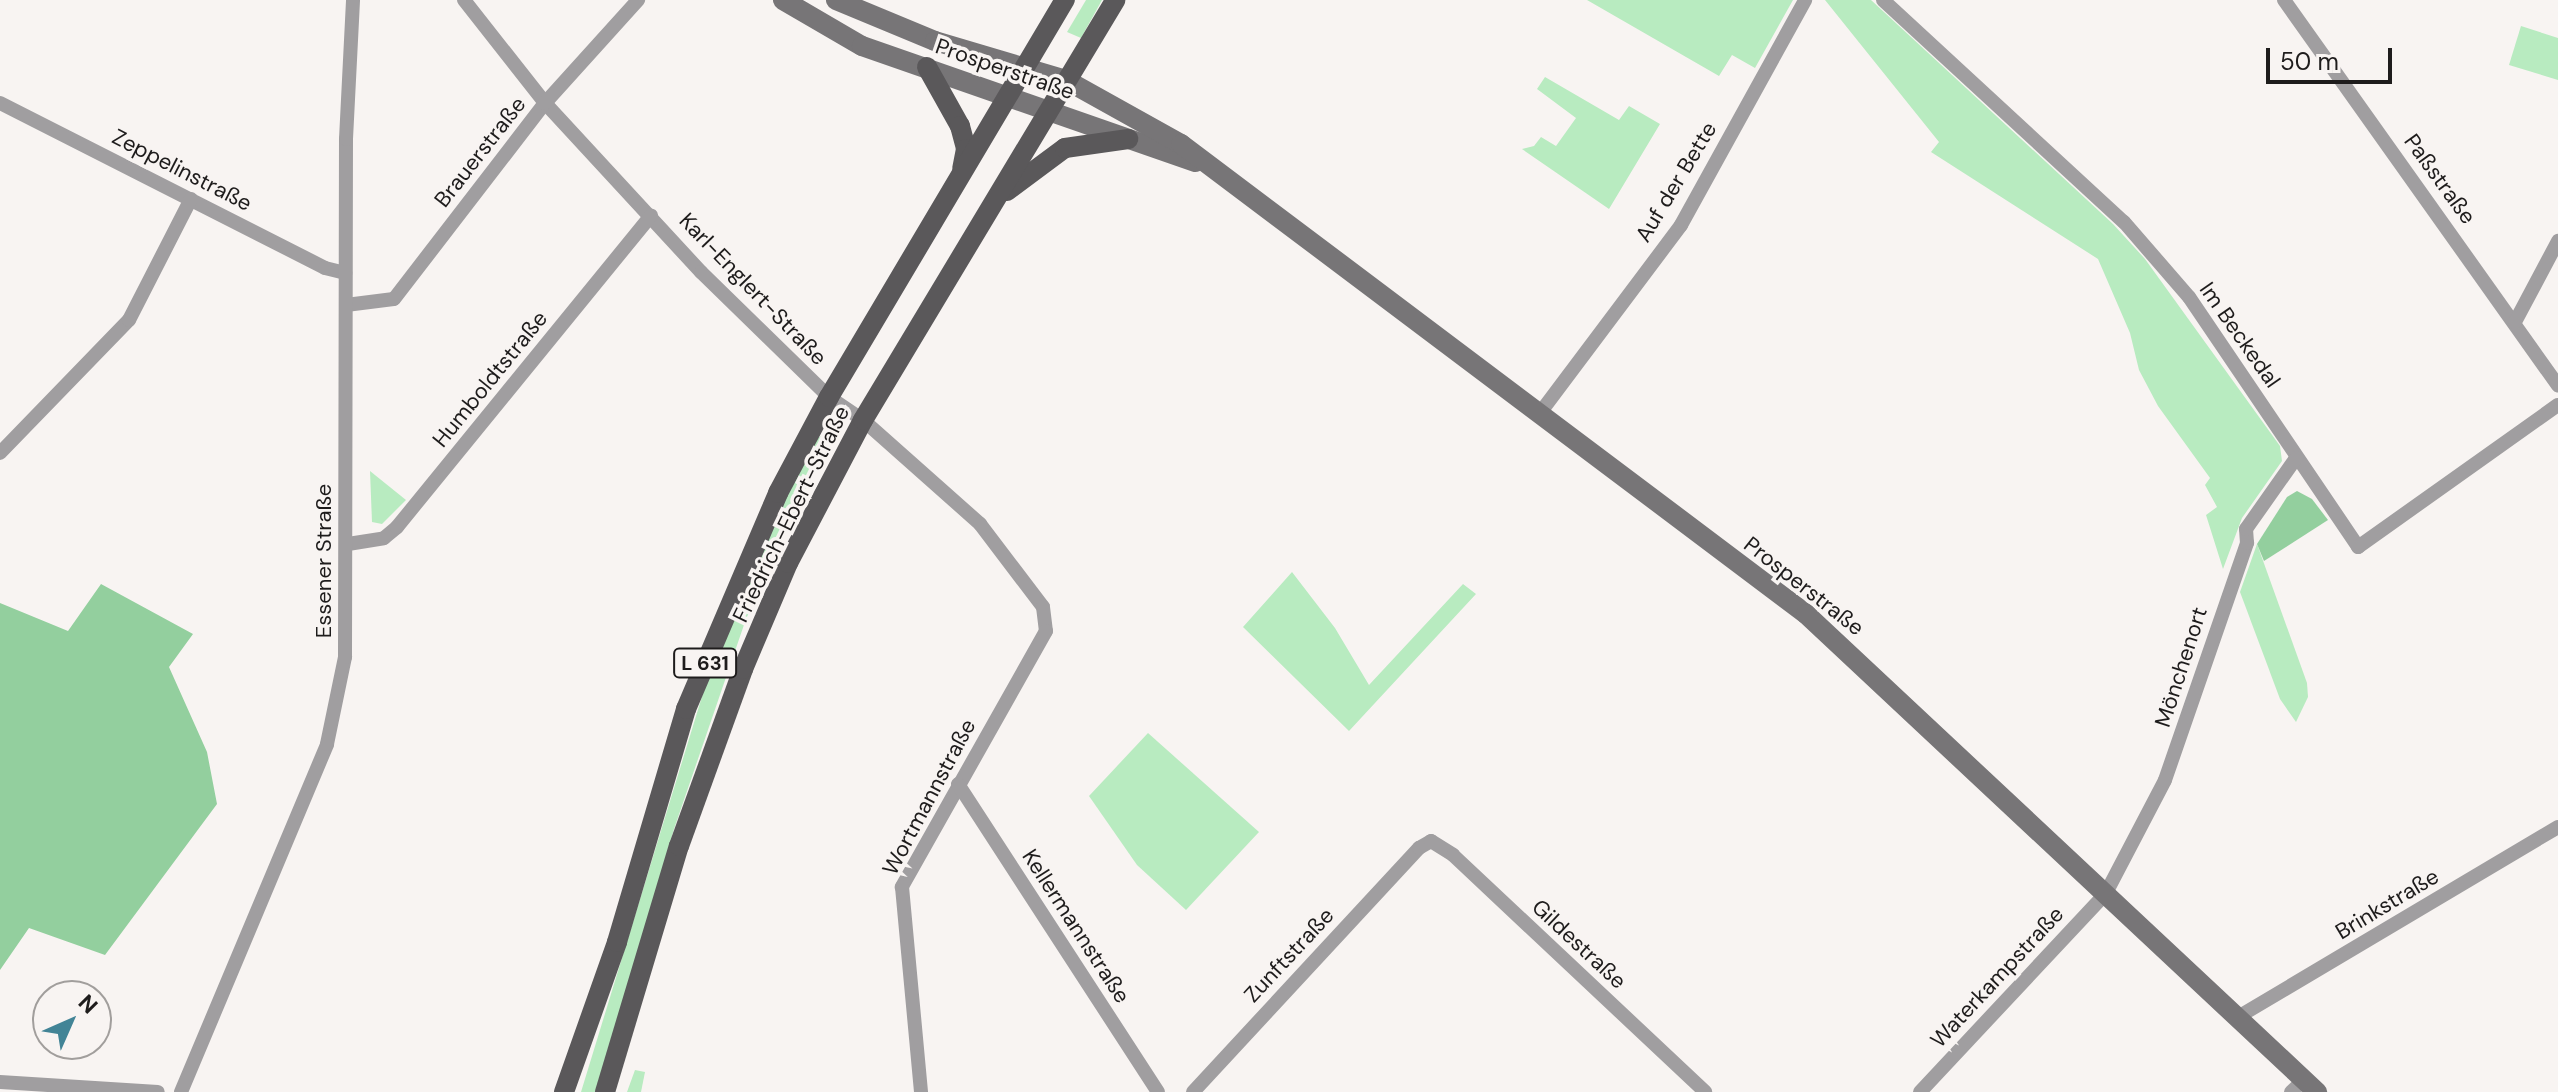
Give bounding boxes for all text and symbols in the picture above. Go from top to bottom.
scale bar [2270,32,2396,82]
street label: Prosperstraße [932,33,1078,105]
text: 50 m [2280,46,2339,77]
street label: Brauerstraße [429,92,531,212]
street label: Auf der Bette [1630,117,1722,247]
street label: Zeppelinstraße [108,123,256,217]
street label: Paßstraße [2399,129,2481,229]
street label: Karl-Englert-Straße [674,208,832,370]
street label: Im Beckedal [2194,277,2286,393]
street label: Humboldtstraße [427,306,553,452]
street label: Friedrich-Ebert-Straße [727,401,855,627]
street label: Essener Straße [311,484,337,638]
street label: Prosperstraße [1739,531,1869,641]
street label: Mönchenort [2149,604,2213,730]
road number: L 631 [673,647,737,679]
street label: Wortmannstraße [877,715,981,879]
street label: Kellermannstraße [1016,844,1136,1008]
street label: Brinkstraße [2331,863,2443,945]
street label: Gildestraße [1526,894,1632,994]
street label: Waterkampstraße [1925,901,2069,1053]
street label: Zunftstraße [1239,902,1339,1008]
north arrow [32,980,112,1060]
text: N [72,988,104,1020]

